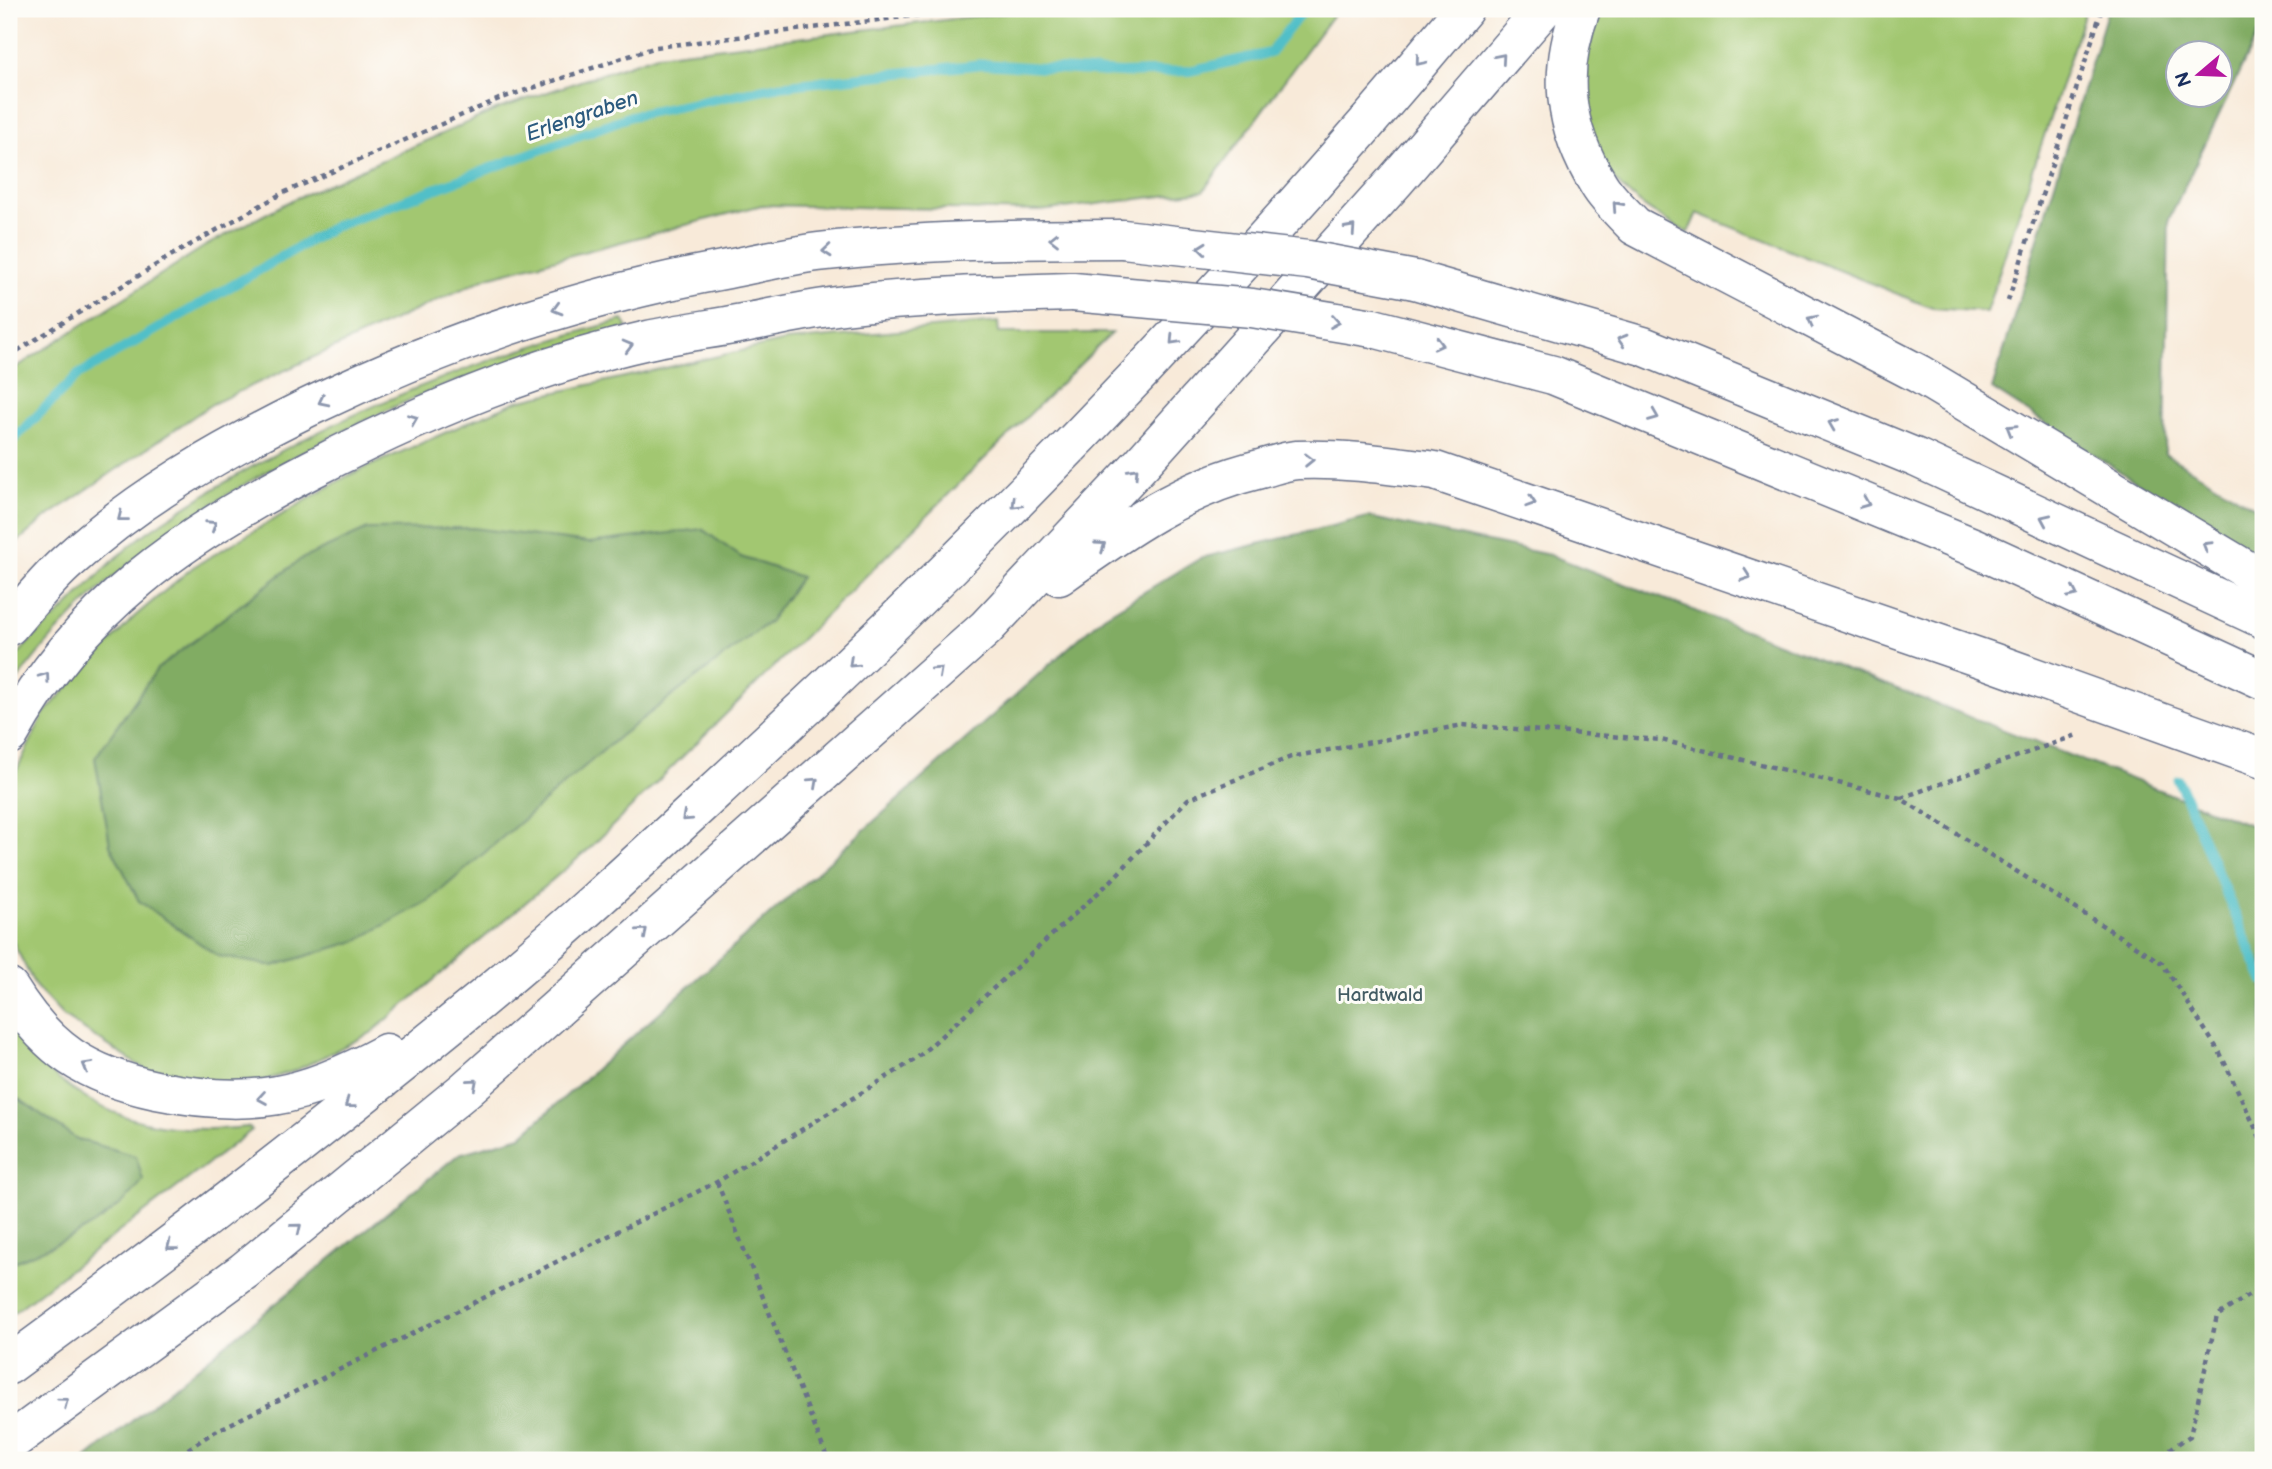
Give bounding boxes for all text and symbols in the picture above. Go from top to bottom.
north arrow [2164,38,2234,108]
one-way arrow [1416,53,1428,66]
one-way arrow [1493,53,1505,66]
text: N [2171,69,2198,90]
water label: Erlengraben [523,85,641,147]
one-way arrow [1613,201,1625,214]
one-way arrow [1343,224,1355,237]
one-way arrow [1049,231,1059,247]
one-way arrow [1196,241,1208,256]
one-way arrow [822,244,833,259]
one-way arrow [552,301,564,316]
one-way arrow [1329,314,1341,329]
one-way arrow [1807,314,1819,328]
one-way arrow [1169,332,1182,345]
one-way arrow [1616,333,1628,348]
one-way arrow [1433,336,1445,350]
one-way arrow [622,340,634,354]
one-way arrow [318,392,330,406]
one-way arrow [1648,408,1660,422]
one-way arrow [407,414,419,428]
one-way arrow [1827,418,1840,432]
one-way arrow [2006,425,2019,438]
one-way arrow [1304,452,1315,468]
one-way arrow [1126,467,1139,480]
one-way arrow [1524,494,1536,508]
one-way arrow [1858,494,1870,508]
one-way arrow [1012,496,1025,509]
one-way arrow [117,509,129,522]
one-way arrow [2040,513,2052,527]
one-way arrow [204,521,217,533]
one-way arrow [1093,541,1106,554]
one-way arrow [2201,541,2214,554]
one-way arrow [1739,568,1751,582]
one-way arrow [2066,585,2079,599]
one-way arrow [848,654,861,667]
one-way arrow [930,667,943,679]
one-way arrow [37,672,49,685]
one-way arrow [805,777,818,790]
one-way arrow [681,809,694,822]
one-way arrow [635,928,648,941]
park label: Hardtwald [1337,984,1423,1007]
one-way arrow [81,1061,94,1074]
one-way arrow [465,1079,478,1091]
one-way arrow [256,1090,268,1105]
one-way arrow [345,1096,357,1109]
one-way arrow [290,1223,302,1236]
one-way arrow [166,1237,179,1250]
one-way arrow [56,1398,69,1411]

